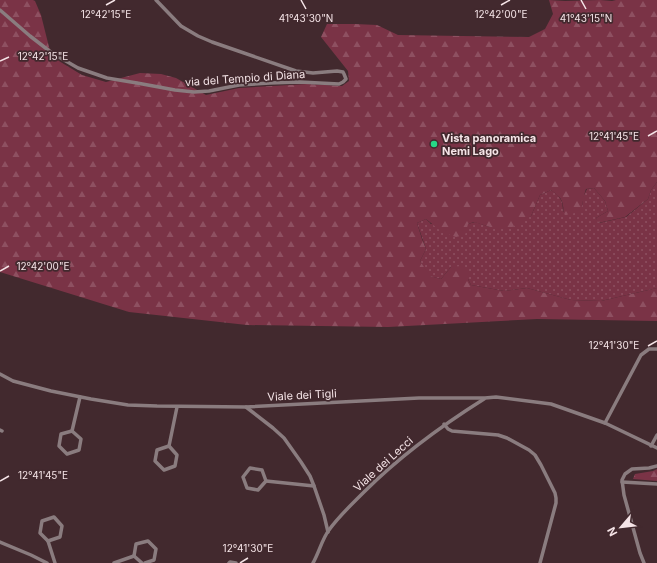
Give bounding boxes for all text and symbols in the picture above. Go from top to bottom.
text: 12°42'15"E [81,8,131,20]
text: 12°42'00"E [474,8,528,20]
text: 41°43'30"N [279,12,333,24]
text: 41°43'15"N [560,12,612,24]
text: 12°42'15"E [18,50,68,62]
street label: via del Tempio di Diana [184,67,306,89]
text: 12°41'45"E [589,130,639,142]
place label: Vista panoramica Nemi Lago [442,131,536,158]
marker: Vista panoramica Nemi Lago [429,139,439,149]
text: 12°42'00"E [16,260,70,272]
text: 12°41'30"E [589,339,639,351]
street label: Viale dei Tigli [267,386,337,404]
street label: Viale dei Lecci [350,434,416,494]
text: 12°41'45"E [18,469,68,481]
north arrow [601,507,641,547]
text: N [604,525,620,539]
text: 12°41'30"E [223,542,273,554]

